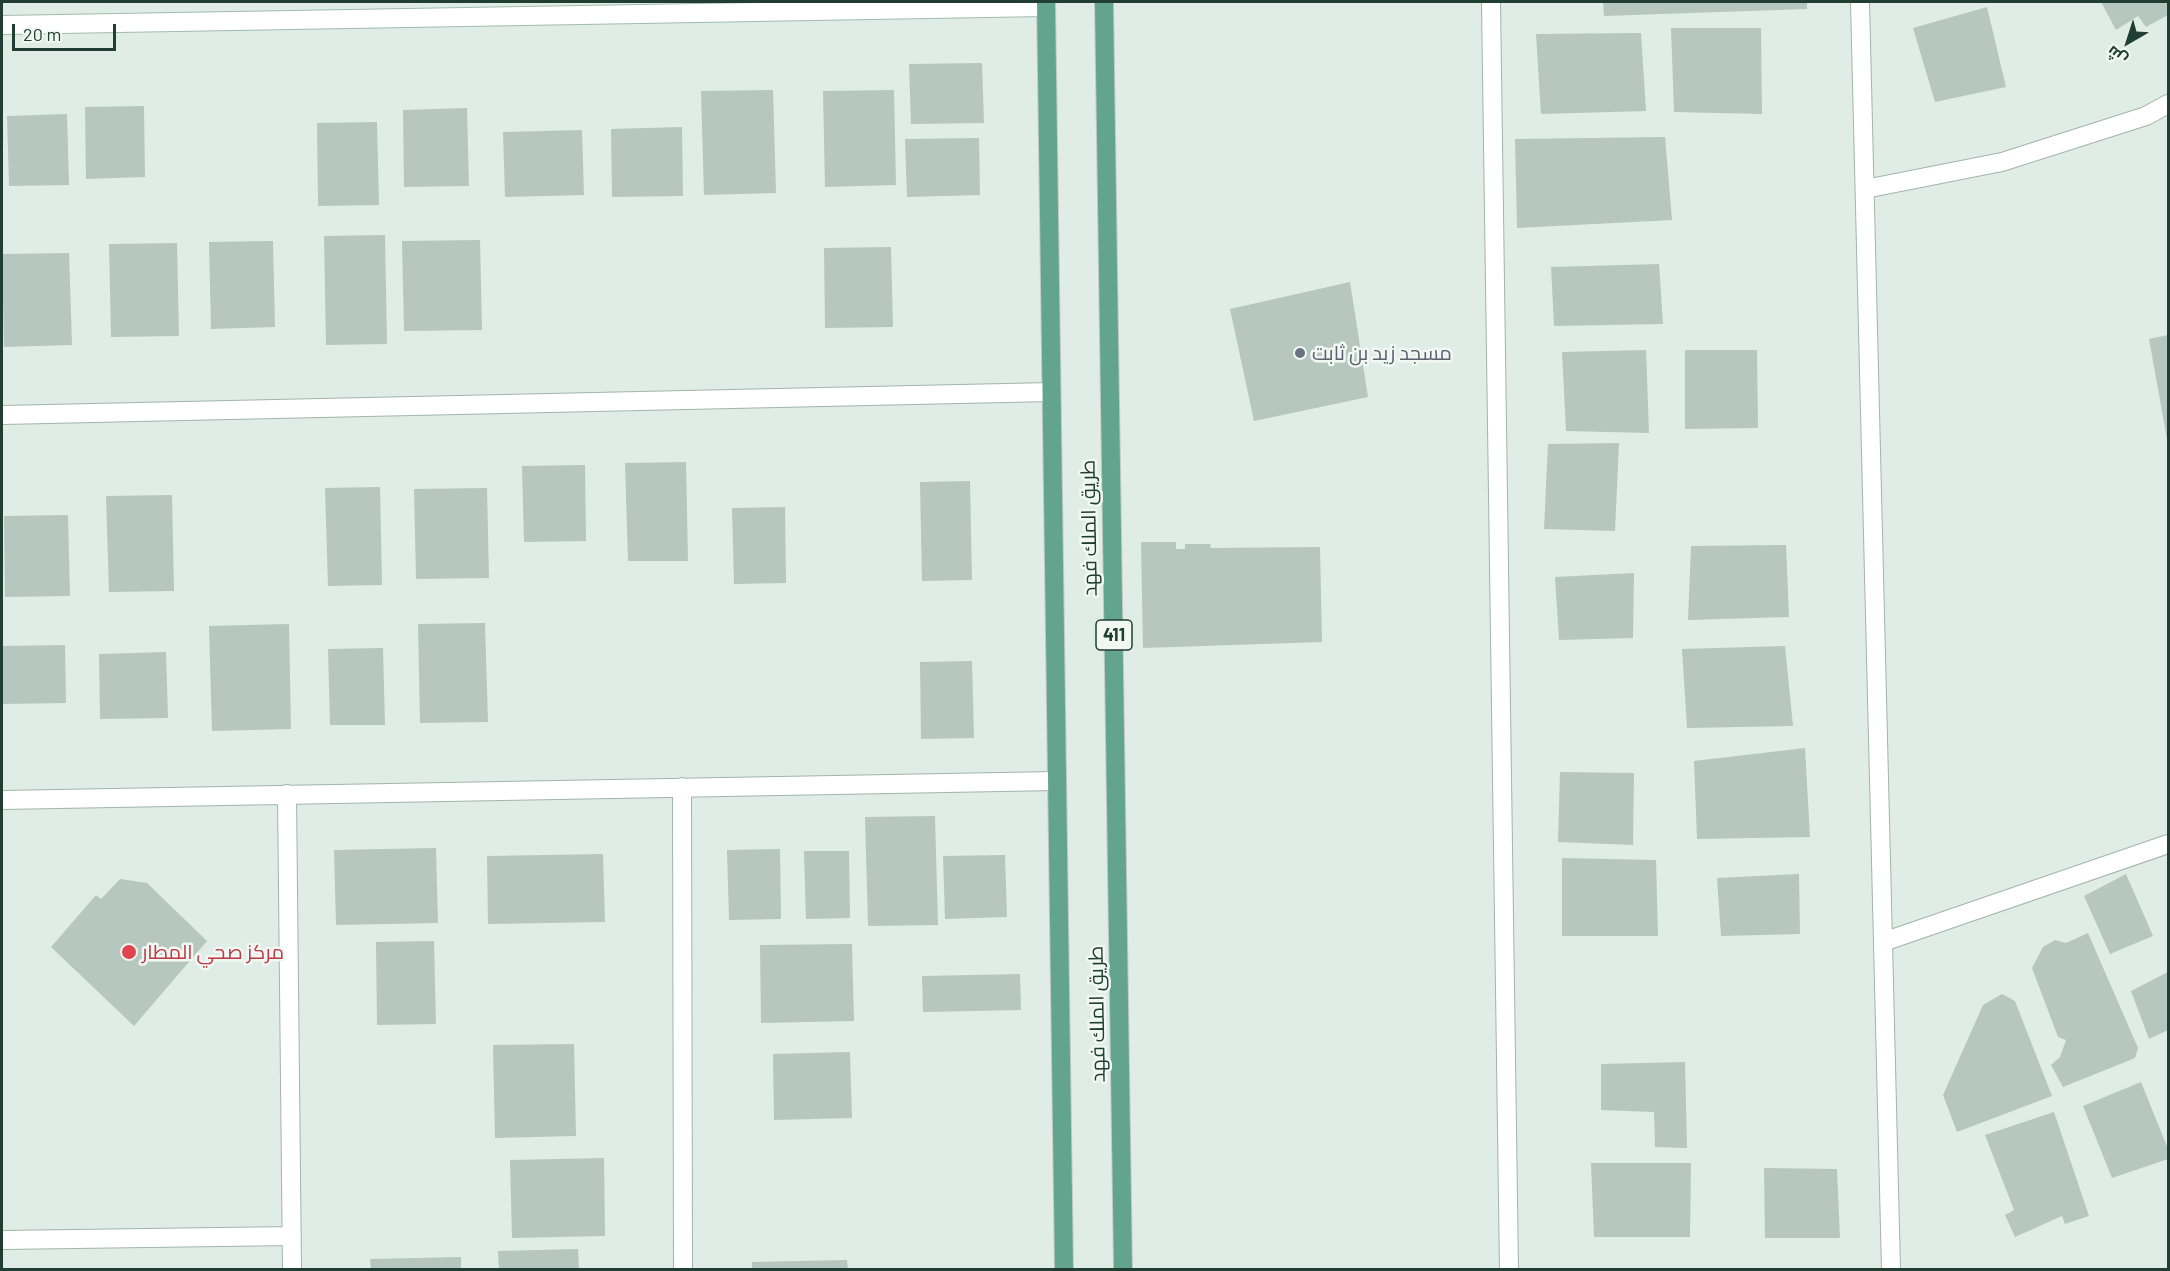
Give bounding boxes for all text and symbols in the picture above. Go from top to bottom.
scale bar [15,12,118,50]
north arrow [2098,12,2158,72]
text: 20 m [23,23,61,45]
text: ش [2102,43,2130,70]
place label: مسجد زيد بن ثابت [1312,341,1452,365]
marker: مسجد زيد بن ثابت [1293,346,1307,360]
street label: طريق الملك فهد [1076,460,1102,596]
road number: 411 [1096,620,1132,650]
place label: مركز صحي المطار [142,940,284,964]
marker: مركز صحي المطار [120,943,138,961]
street label: طريق الملك فهد [1084,946,1110,1082]

